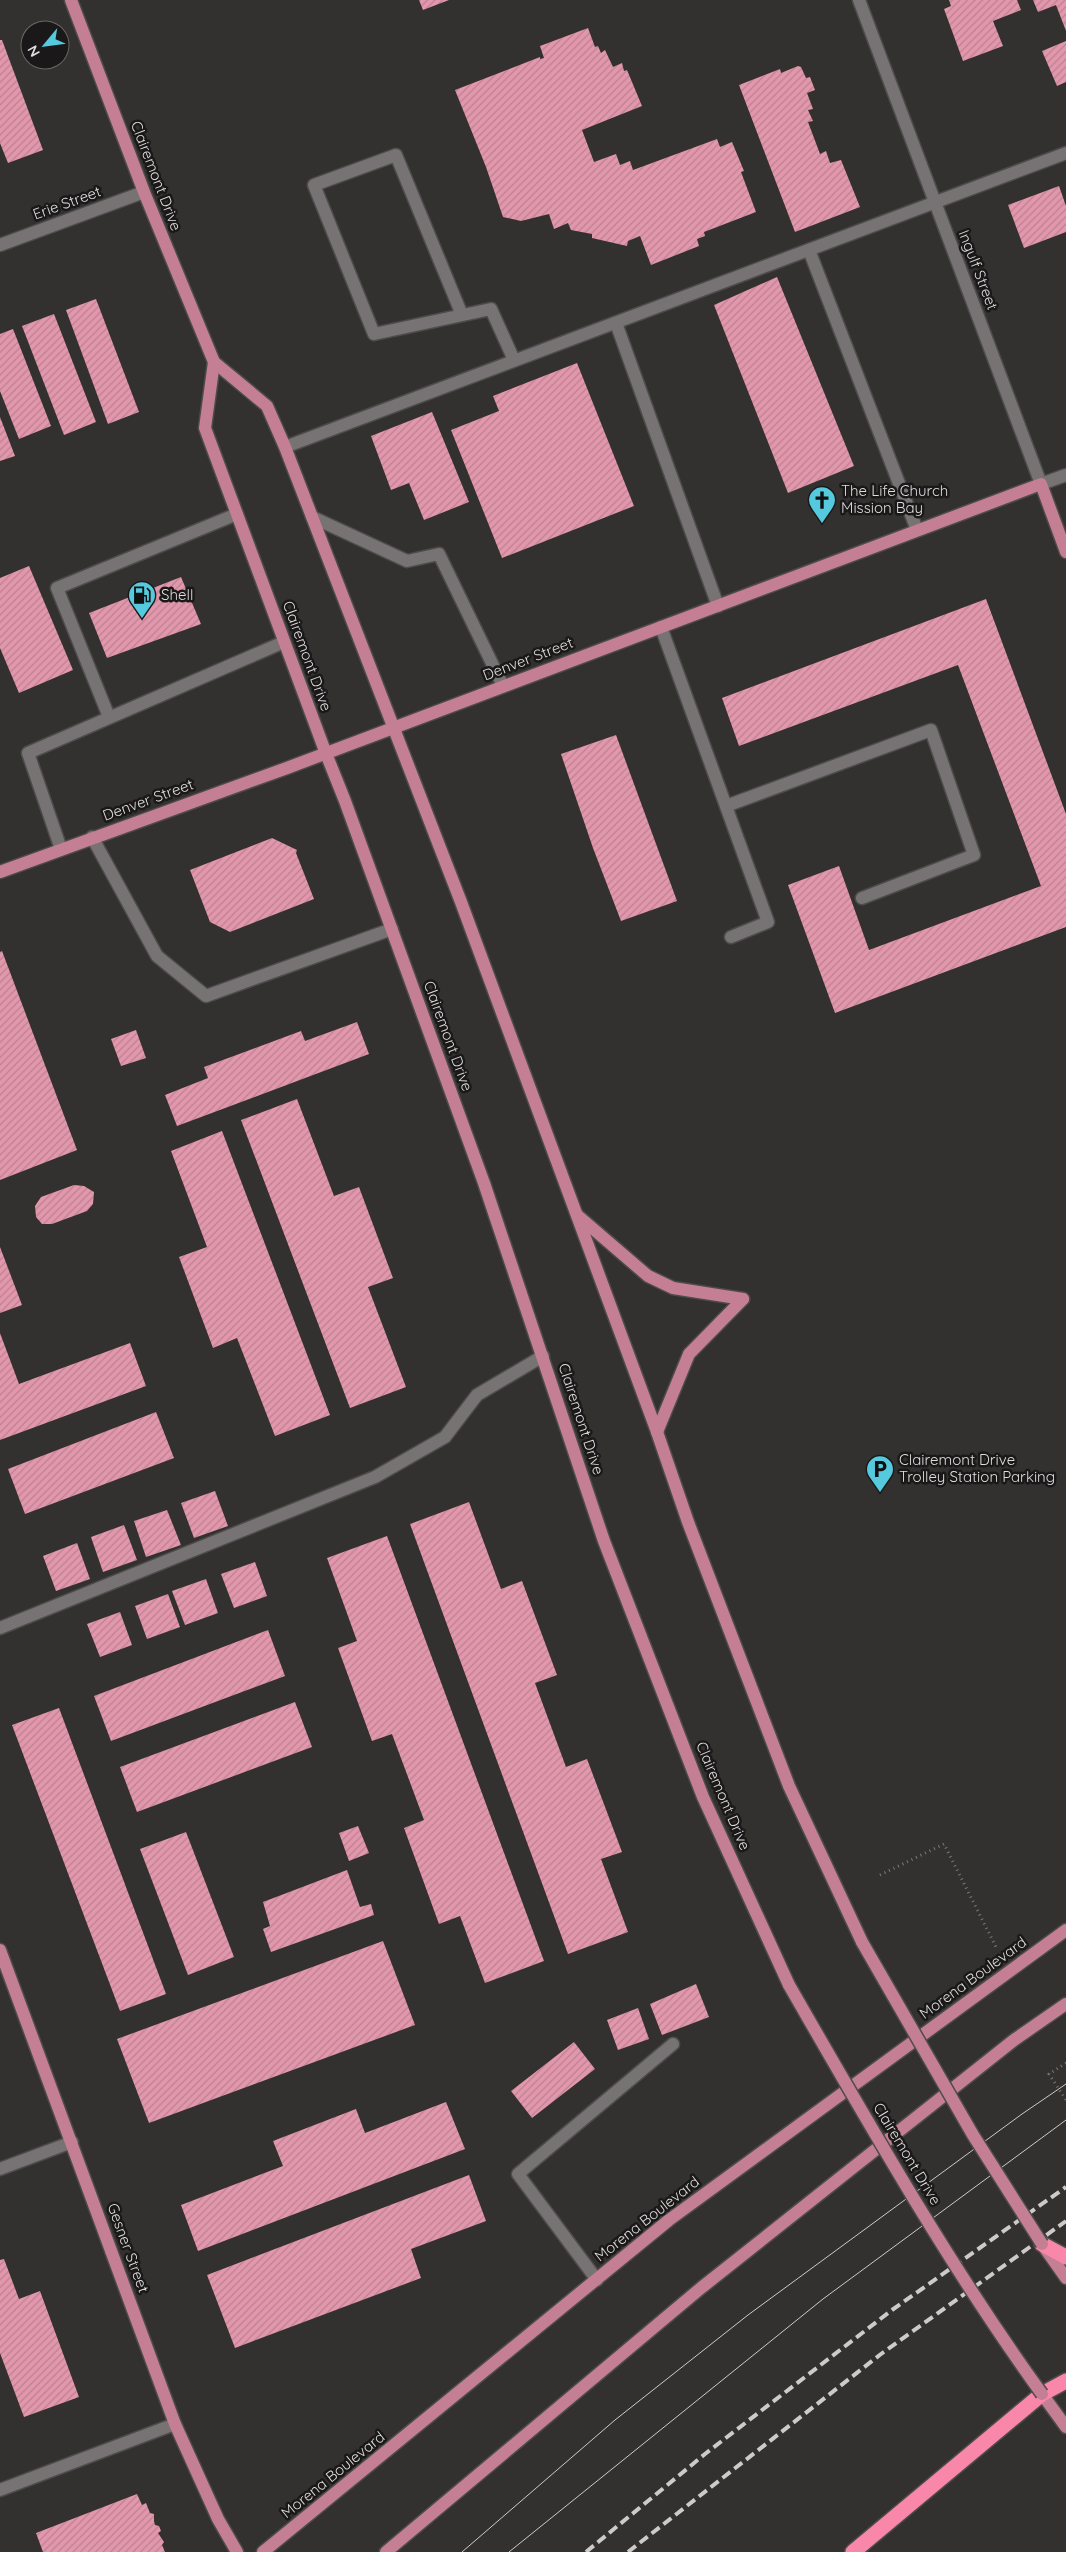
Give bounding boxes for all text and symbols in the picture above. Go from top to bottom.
north arrow [20,20,70,70]
text: N [23,42,44,60]
street label: Clairemont Drive [127,118,186,233]
street label: Erie Street [30,181,103,224]
street label: Ingulf Street [955,227,1002,313]
place label: The Life Church Mission Bay [841,481,948,517]
church icon: The Life Church Mission Bay [807,485,837,524]
fuel station icon: Shell [127,580,157,619]
place label: Shell [161,585,193,604]
street label: Clairemont Drive [279,598,336,714]
street label: Denver Street [480,633,576,684]
street label: Denver Street [100,774,196,825]
street label: Clairemont Drive [420,978,477,1094]
street label: Clairemont Drive [554,1361,608,1477]
place label: Clairemont Drive Trolley Station Parking [899,1450,1055,1486]
parking icon: Clairemont Drive Trolley Station Parking [865,1454,895,1493]
street label: Clairemont Drive [692,1739,755,1853]
street label: Morena Boulevard [915,1932,1030,2023]
street label: Clairemont Drive [869,2099,945,2208]
street label: Morena Boulevard [590,2172,703,2265]
street label: Gesner Street [103,2200,153,2295]
street label: Morena Boulevard [277,2427,388,2522]

